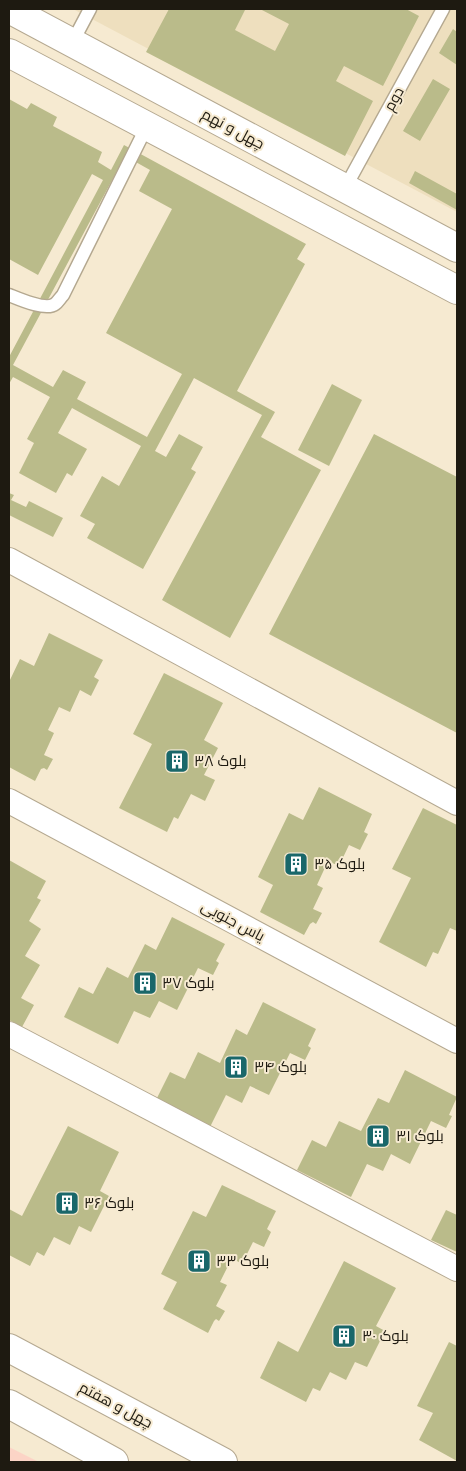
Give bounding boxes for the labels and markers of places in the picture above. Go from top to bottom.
building icon: بلوک ۳۸ [164,748,190,774]
place label: بلوک ۳۸ [194,751,247,770]
building icon: بلوک ۳۵ [283,851,309,877]
place label: بلوک ۳۵ [314,854,365,873]
building icon: بلوک ۳۷ [132,970,158,996]
place label: بلوک ۳۷ [162,973,215,992]
building icon: بلوک ۳۴ [223,1054,249,1080]
place label: بلوک ۳۴ [254,1057,307,1076]
building icon: بلوک ۳۱ [365,1123,391,1149]
place label: بلوک ۳۱ [396,1126,444,1145]
building icon: بلوک ۳۶ [54,1190,80,1216]
place label: بلوک ۳۶ [84,1193,134,1212]
building icon: بلوک ۳۳ [186,1248,212,1274]
place label: بلوک ۳۳ [216,1251,269,1270]
building icon: بلوک ۳۰ [331,1323,357,1349]
place label: بلوک ۳۰ [362,1326,409,1345]

